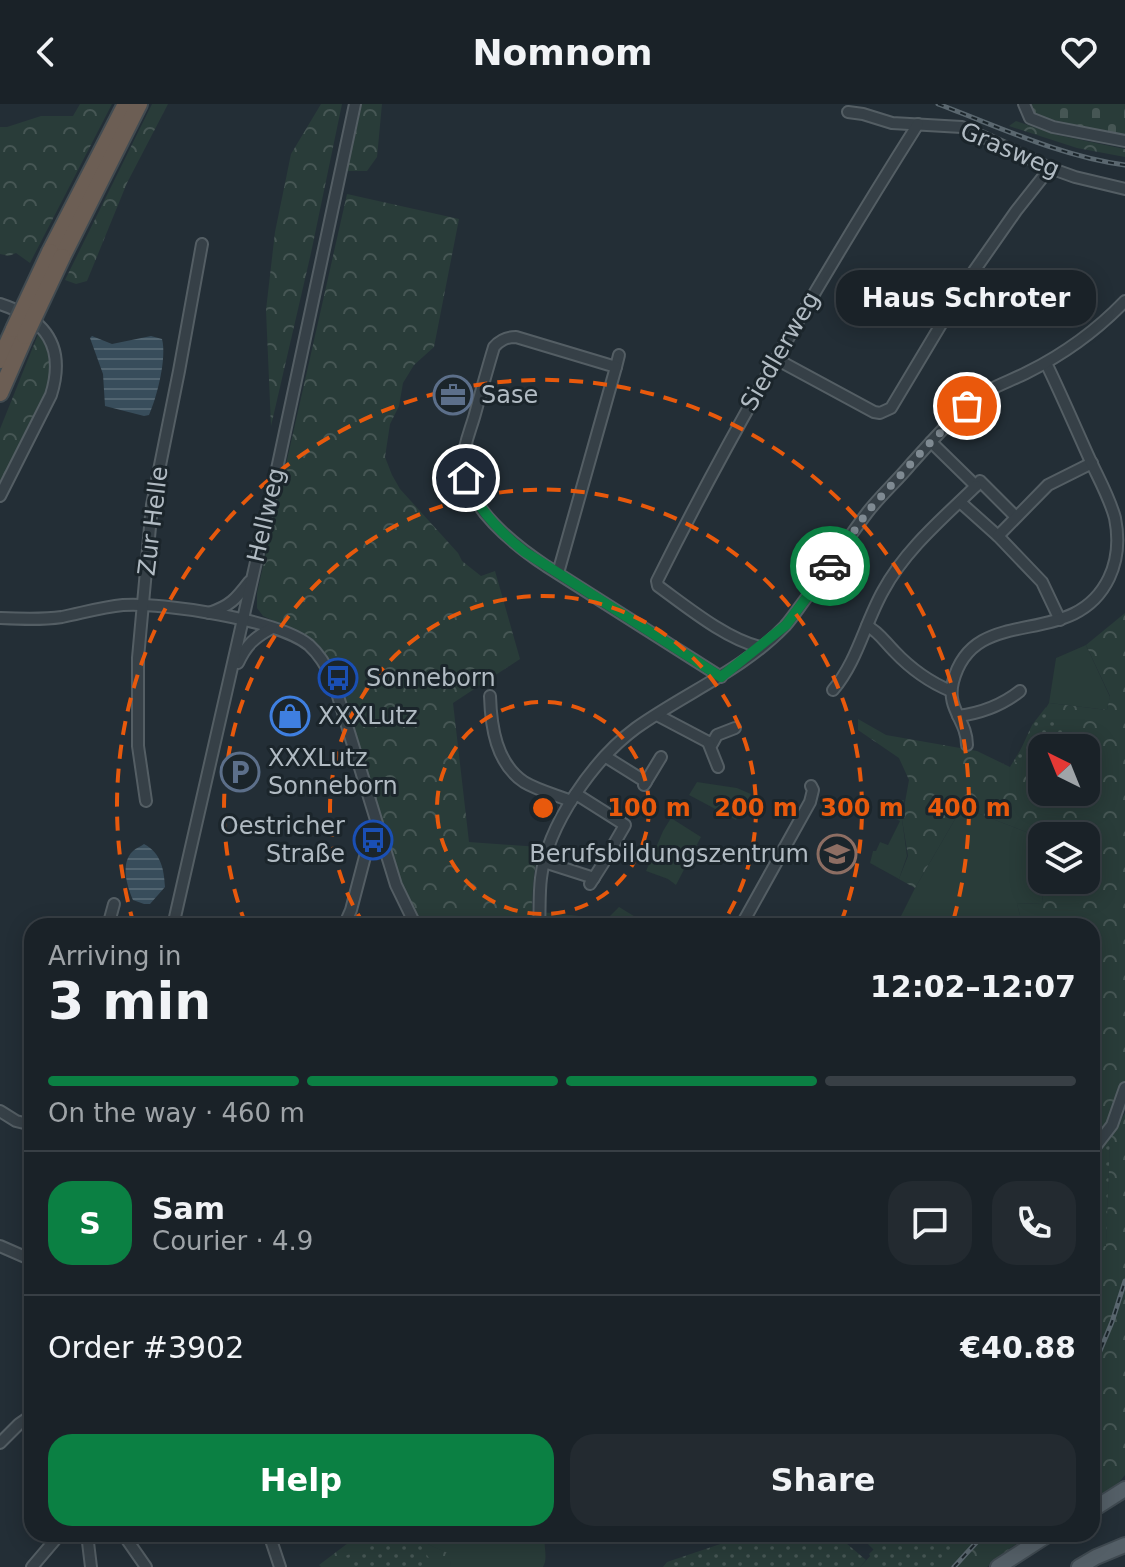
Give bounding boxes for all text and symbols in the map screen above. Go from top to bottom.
icon: back [24,30,68,74]
icon: heart [1057,30,1101,74]
text: Nomnom [472,32,653,73]
street label: Grasweg [956,117,1064,183]
callout: Haus Schroter [837,270,1097,326]
text: Haus Schroter [862,283,1070,313]
street label: Siedlerweg [735,286,825,416]
pin [933,372,1001,440]
office icon: Sase [432,374,474,416]
place label: Sase [481,381,538,409]
icon: bag [945,384,989,428]
pin [432,444,500,512]
icon: home [444,456,488,500]
street label: Zur Helle [132,465,174,577]
street label: Hellweg [242,465,290,565]
courier [790,526,870,606]
icon: car [808,544,852,588]
bus stop icon: Sonneborn [317,657,359,699]
place label: Sonneborn [366,664,496,692]
shop icon: XXXLutz [269,695,311,737]
place label: XXXLutz [318,702,418,730]
north arrow [1028,734,1100,806]
map controls [1028,734,1100,894]
place label: XXXLutz Sonneborn [268,744,398,800]
parking icon: XXXLutz Sonneborn [219,751,261,793]
centre of rings [529,794,557,822]
text: 100 m [607,794,691,822]
text: 200 m [714,794,798,822]
text: 300 m [820,794,904,822]
text: 400 m [927,794,1011,822]
place label: Oestricher Straße [220,812,345,868]
bus stop icon: Oestricher Straße [352,819,394,861]
button: layers [1028,822,1100,894]
school or university icon: Berufsbildungszentrum [816,833,858,875]
place label: Berufsbildungszentrum [529,840,809,868]
text: Arriving in [48,941,182,971]
text: 12:02–12:07 [870,969,1076,1004]
text: 3 min [48,971,211,1031]
text: On the way · 460 m [48,1098,305,1128]
button: chat [888,1181,972,1265]
button: phone [992,1181,1076,1265]
text: Sam [152,1191,225,1226]
text: S [79,1206,101,1241]
text: Courier · 4.9 [152,1226,313,1256]
text: Order #3902 [48,1330,244,1365]
text: €40.88 [960,1330,1076,1365]
button: Help [48,1434,554,1526]
button: Share [570,1434,1076,1526]

